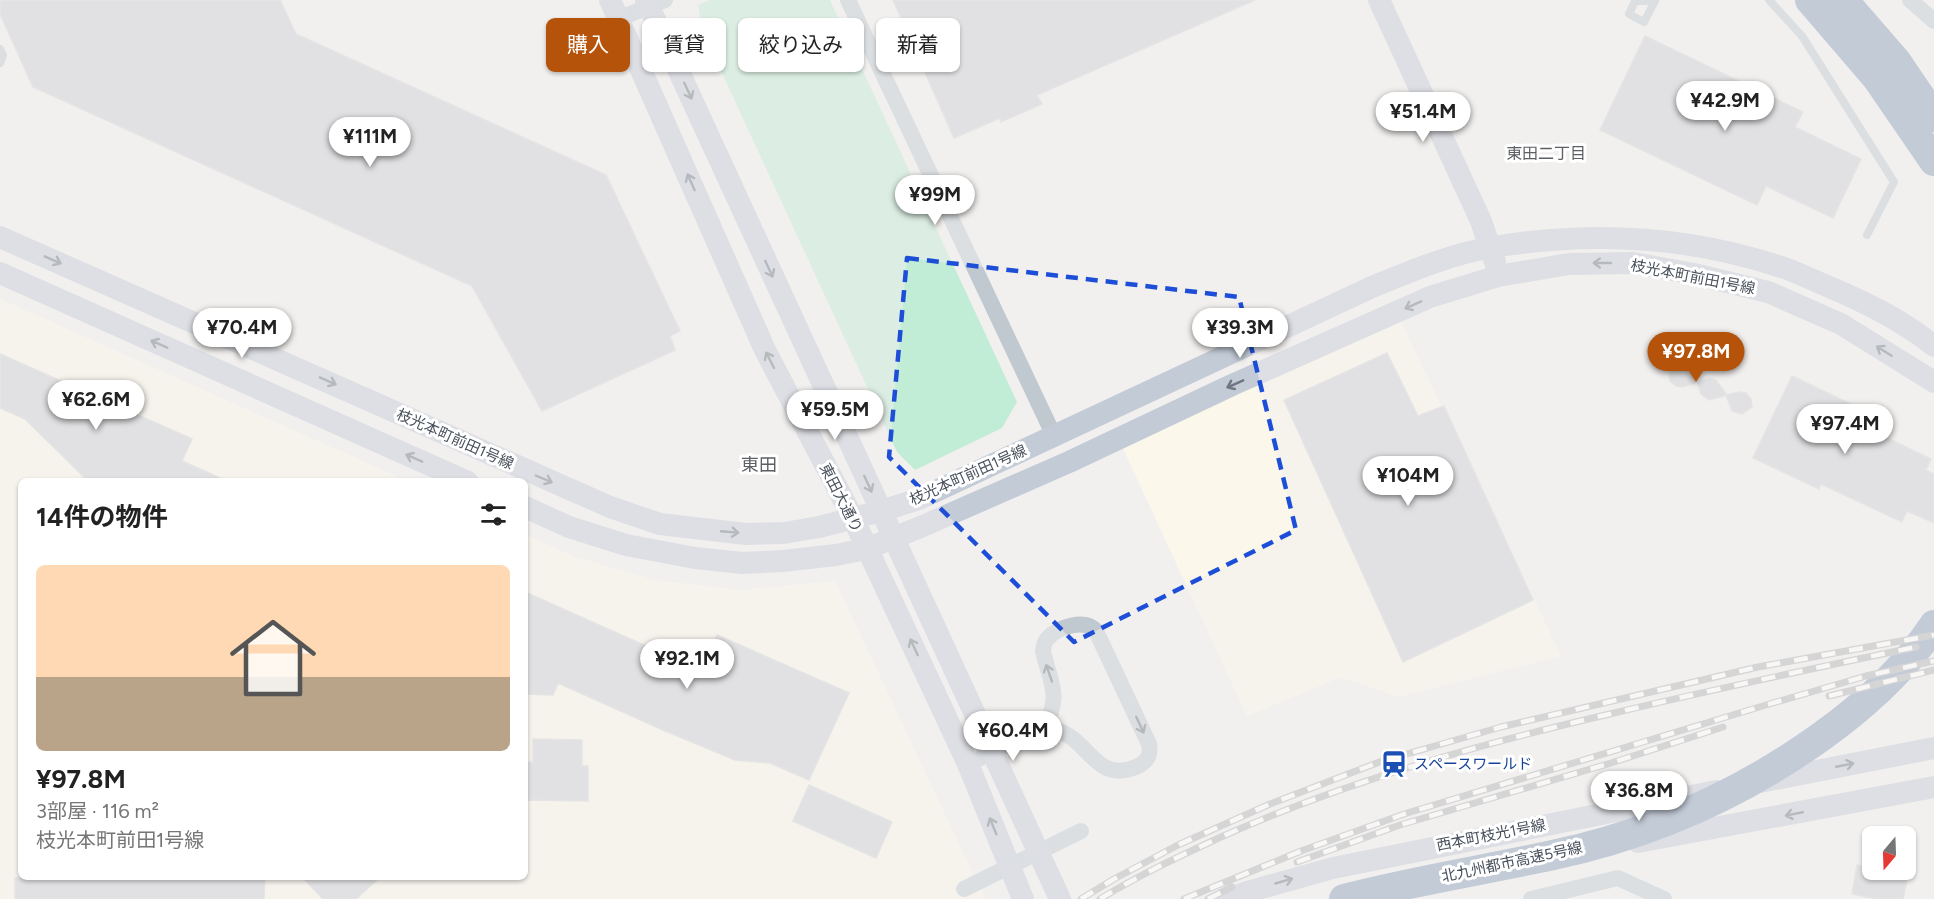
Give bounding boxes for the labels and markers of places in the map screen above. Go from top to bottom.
pin: ¥42.9M [1676,81,1774,132]
pin: ¥51.4M [1374,92,1472,143]
pin: ¥111M [328,117,412,168]
pin: ¥99M [899,175,971,226]
pin: ¥70.4M [193,308,291,359]
pin: ¥39.3M [1191,308,1289,359]
pin: ¥97.8M [1647,332,1745,383]
pin: ¥62.6M [47,380,145,431]
pin: ¥59.5M [786,390,884,441]
pin: ¥97.4M [1796,404,1894,455]
pin: ¥104M [1366,456,1450,507]
pin: ¥92.1M [638,639,736,690]
pin: ¥60.4M [964,711,1062,762]
station icon: スペースワールド [1379,749,1409,779]
place label: スペースワールド [1414,755,1532,773]
pin: ¥36.8M [1590,771,1688,822]

